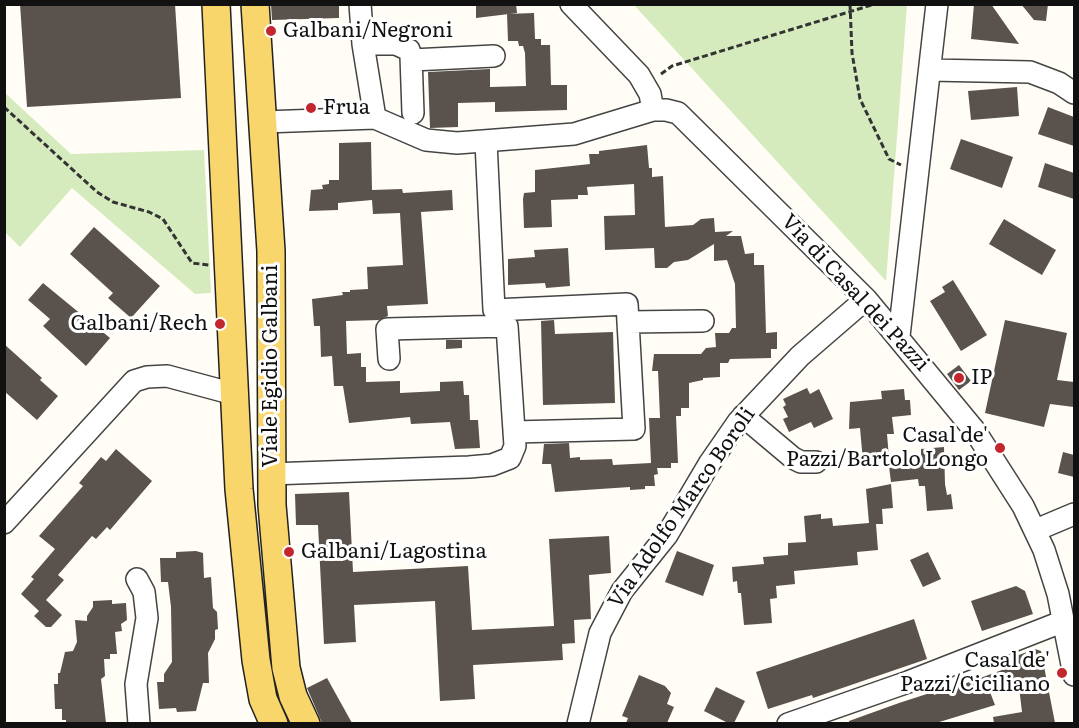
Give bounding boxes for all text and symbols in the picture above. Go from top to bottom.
place label: Galbani/Negroni [283,18,453,44]
marker: Galbani/Negroni [264,24,278,38]
place label: Frua [323,95,370,121]
marker: Frua [304,101,318,115]
street label: Via di Casal dei Pazzi [776,209,934,377]
street label: Viale Egidio Galbani [258,265,284,467]
place label: Galbani/Rech [70,311,208,337]
marker: Galbani/Rech [213,317,227,331]
place label: IP [971,365,992,391]
marker: IP [952,371,966,385]
street label: Via Adolfo Marco Boroli [603,403,761,613]
place label: Casal de' Pazzi/Bartolo Longo [786,423,988,473]
marker: Casal de' Pazzi/Bartolo Longo [993,441,1007,455]
place label: Galbani/Lagostina [301,539,487,565]
marker: Galbani/Lagostina [282,545,296,559]
place label: Casal de' Pazzi/Ciciliano [900,648,1050,698]
marker: Casal de' Pazzi/Ciciliano [1055,666,1069,680]

